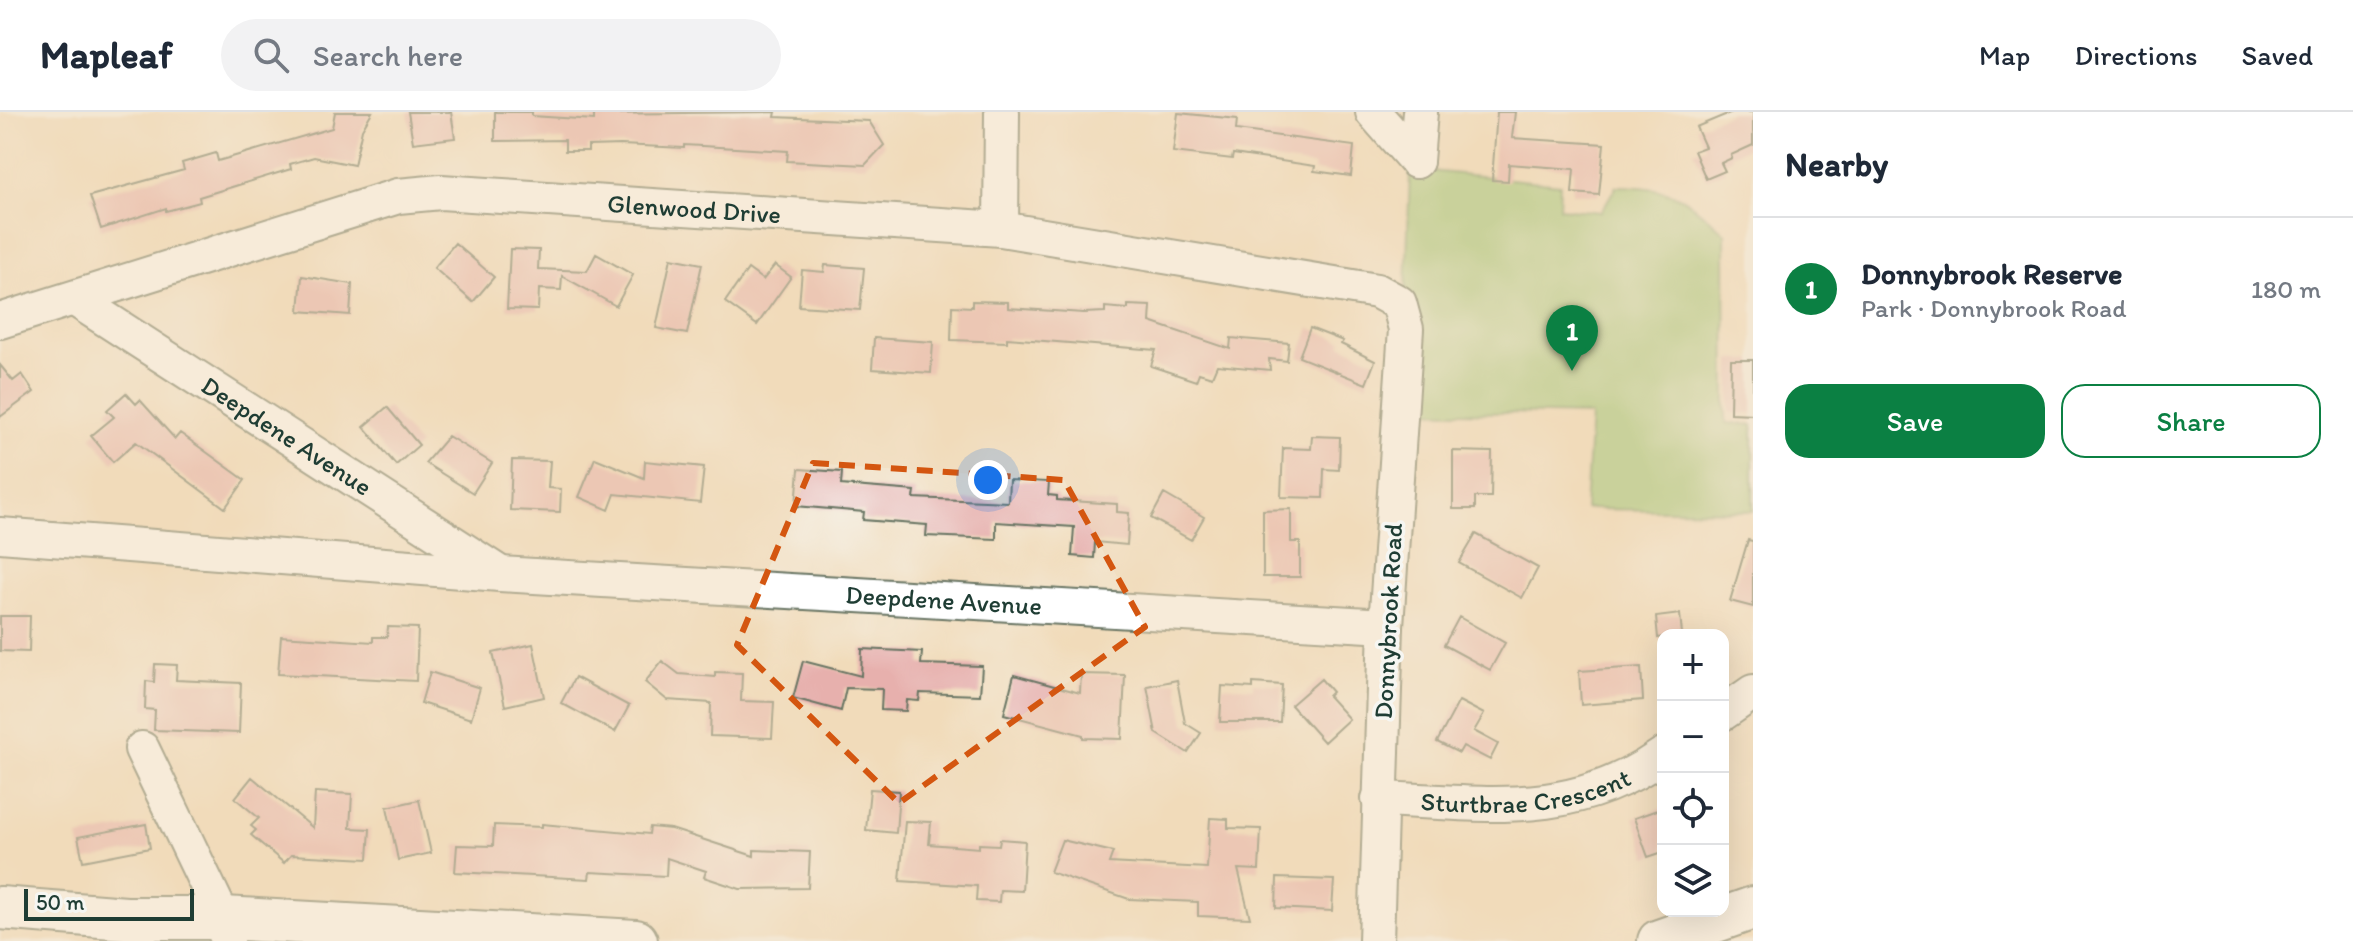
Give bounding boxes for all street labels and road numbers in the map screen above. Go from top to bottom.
street label: Glenwood Drive [606,187,782,230]
street label: Deepdene Avenue [195,369,378,503]
street label: Donnybrook Road [1367,521,1409,720]
street label: Deepdene Avenue [845,578,1043,622]
street label: Sturtbrae Crescent [1420,761,1636,820]

